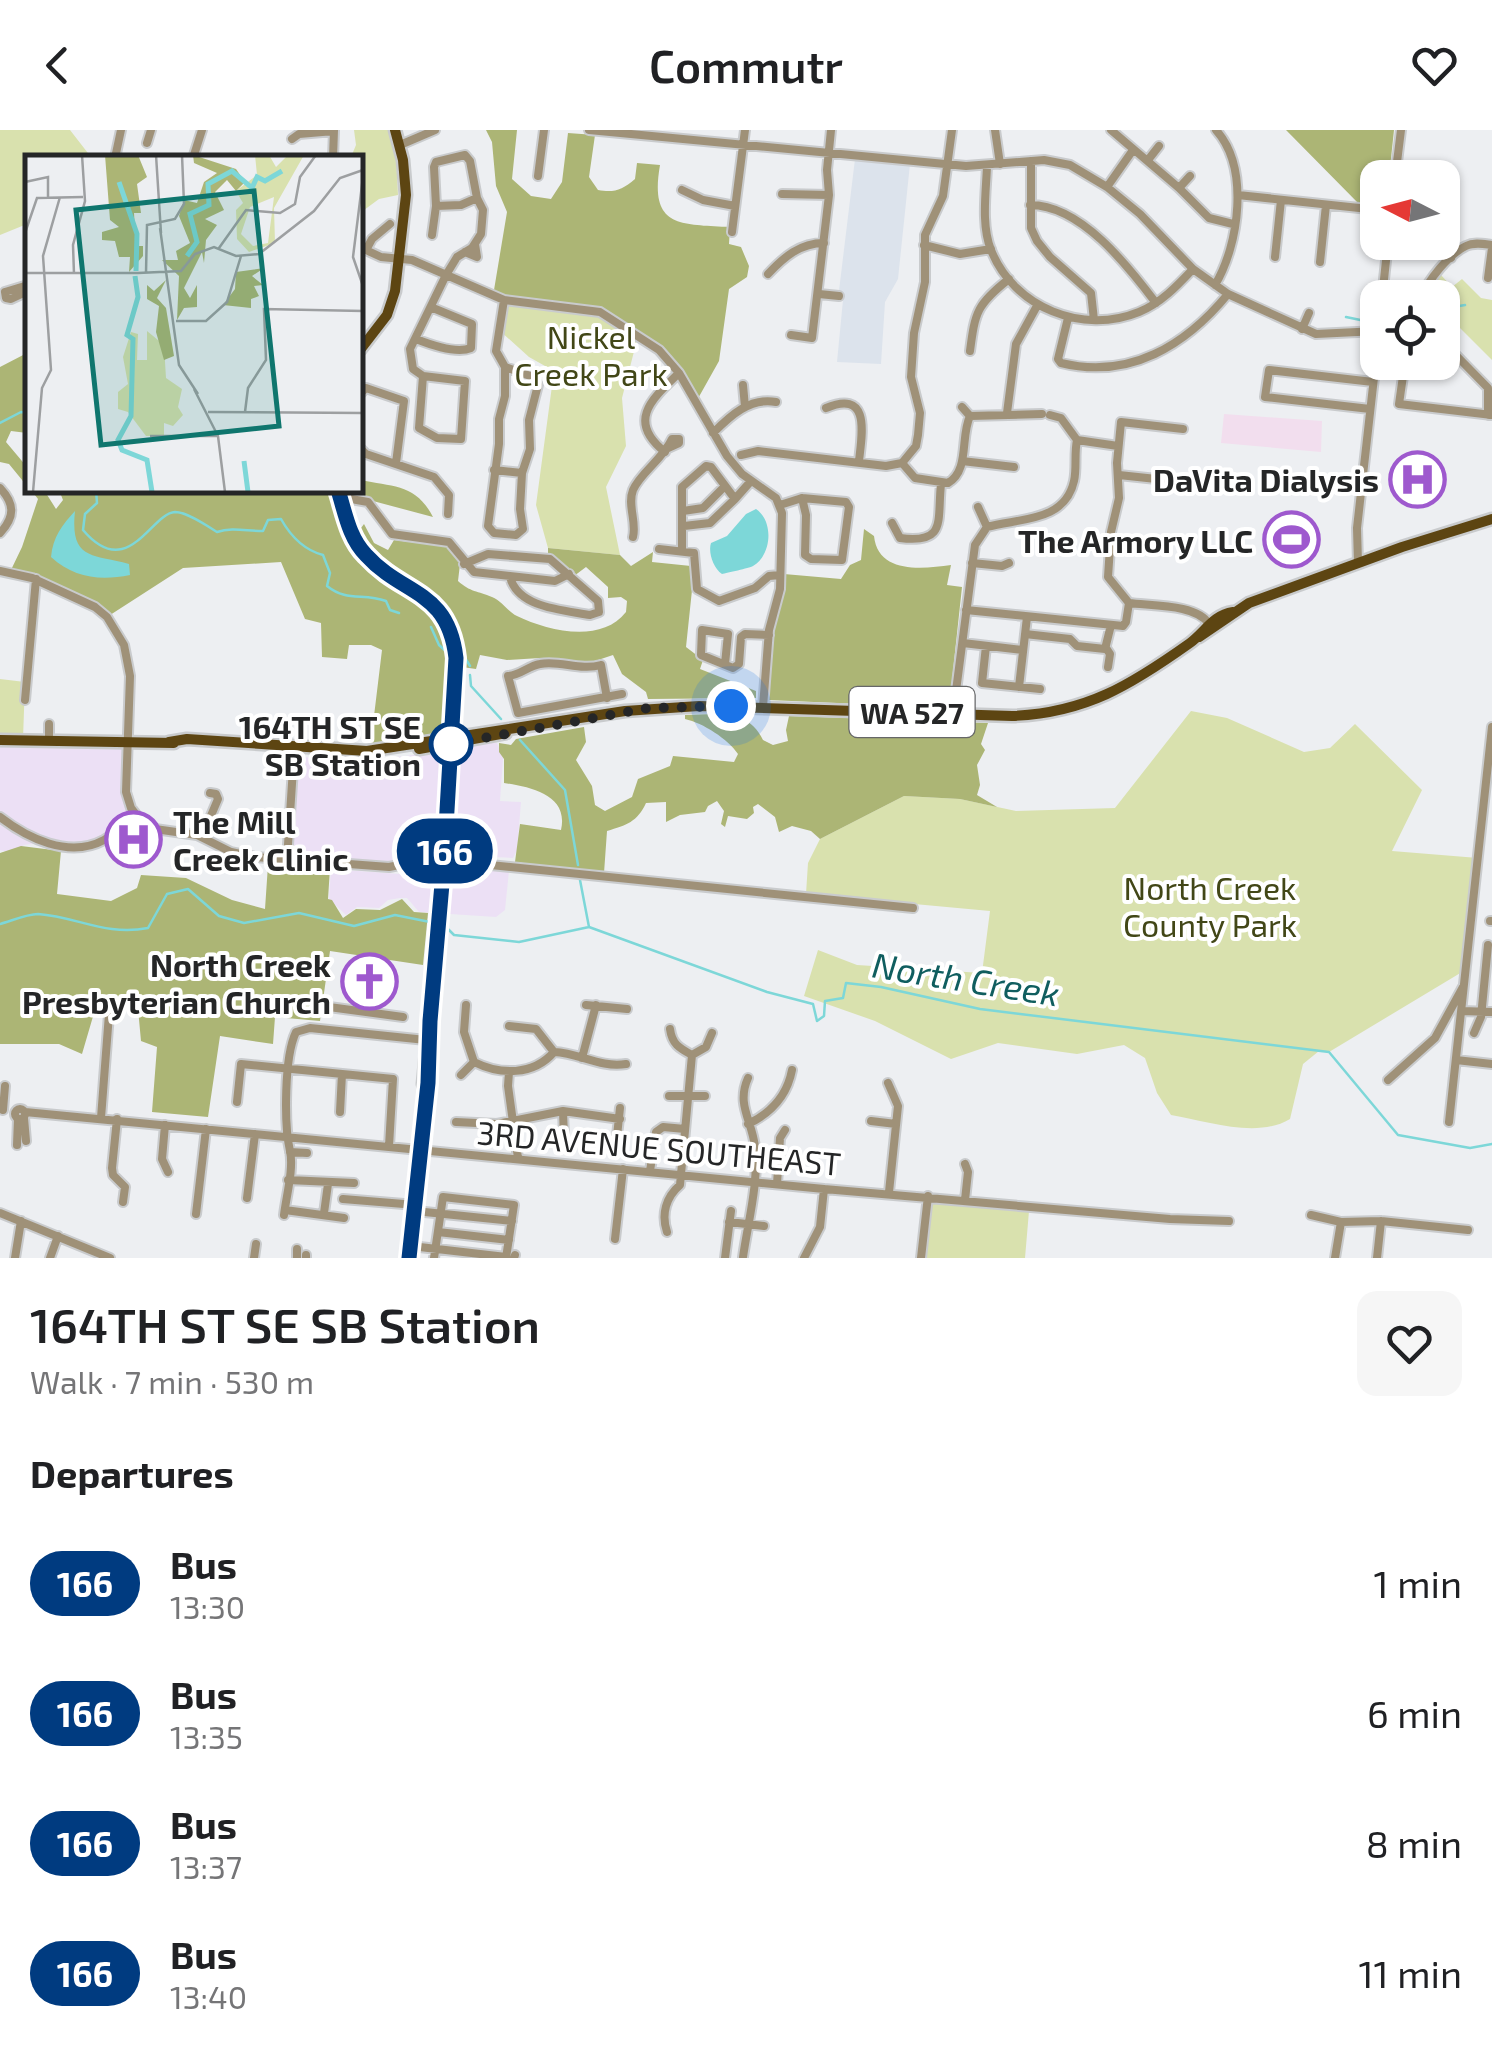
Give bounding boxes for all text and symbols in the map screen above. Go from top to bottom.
icon: back [30,38,85,93]
text: Commutr [649,38,843,92]
icon: heart [1407,38,1462,93]
inset map [25,155,362,492]
north arrow [1360,160,1460,260]
map controls [1360,160,1460,380]
button: locate [1360,280,1460,380]
park label: Nickel Creek Park [514,317,668,392]
hospital icon: DaVita Dialysis [1388,449,1448,509]
place label: DaVita Dialysis [1153,460,1379,499]
sports icon: The Armory LLC [1262,510,1322,570]
place label: The Armory LLC [1018,521,1253,560]
your location [706,681,756,731]
road number: WA 527 [850,687,974,737]
place label: 164TH ST SE SB Station [239,707,421,782]
marker: 164TH ST SE SB Station [430,723,472,765]
place label: The Mill Creek Clinic [173,802,348,877]
hospital icon: The Mill Creek Clinic [104,809,164,869]
line badge: 166 [388,818,502,884]
text: 166 [417,830,473,872]
park label: North Creek County Park [1123,868,1297,943]
water label: North Creek [869,942,1063,1014]
place label: North Creek Presbyterian Church [22,945,331,1021]
church icon: North Creek Presbyterian Church [340,952,400,1012]
street label: 3RD AVENUE SOUTHEAST [475,1112,843,1182]
button: heart [1357,1291,1462,1396]
text: 164TH ST SE SB Station [30,1295,540,1353]
text: Walk · 7 min · 530 m [30,1362,314,1400]
text: Departures [30,1450,234,1496]
text: Bus [170,1541,237,1587]
text: 1 min [1374,1560,1462,1606]
text: 166 [57,1562,113,1604]
text: 13:30 [170,1587,245,1625]
text: Bus [170,1671,237,1717]
text: 6 min [1367,1690,1462,1736]
text: 166 [57,1692,113,1734]
text: 13:35 [170,1717,243,1755]
text: Bus [170,1801,237,1847]
text: 8 min [1366,1820,1462,1866]
text: 166 [57,1822,113,1864]
text: 13:37 [170,1847,242,1885]
text: Bus [170,1931,237,1977]
text: 11 min [1358,1950,1462,1996]
text: 166 [57,1952,113,1994]
text: 13:40 [170,1977,247,2015]

